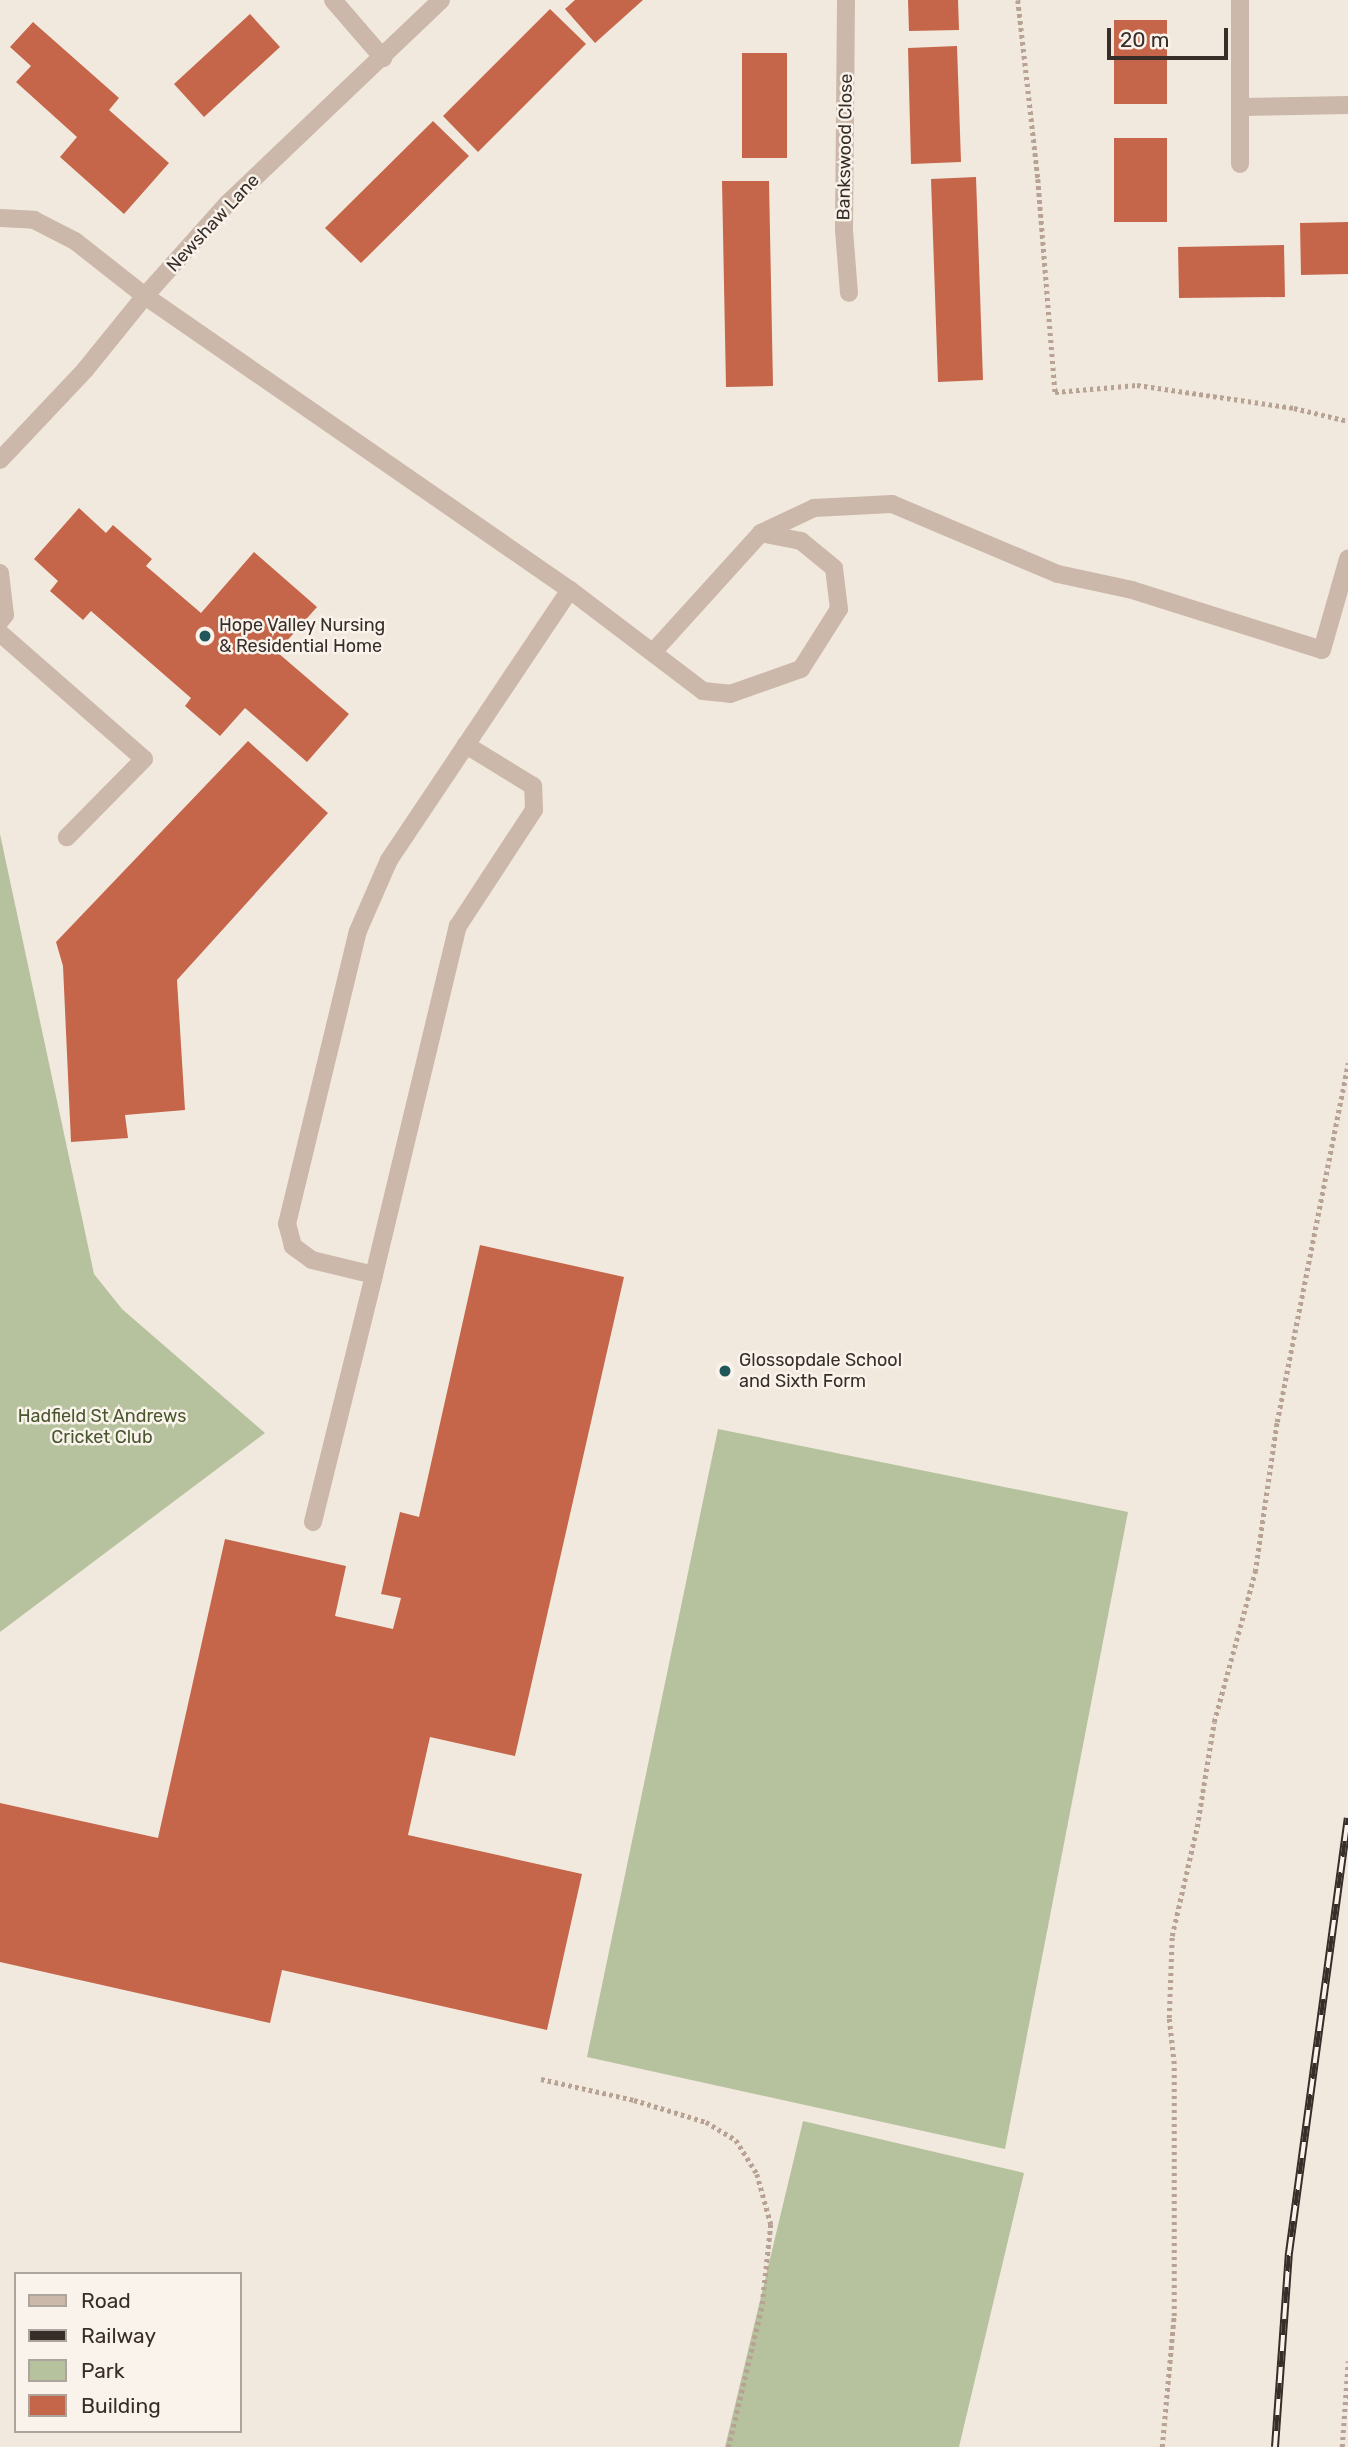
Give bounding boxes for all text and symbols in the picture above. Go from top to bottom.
scale bar [1110,14,1231,58]
text: 20 m [1120,27,1169,52]
street label: Bankswood Close [833,73,857,221]
street label: Newshaw Lane [162,169,264,277]
place label: Hope Valley Nursing & Residential Home [219,615,386,658]
marker: Hope Valley Nursing & Residential Home [197,628,213,644]
place label: Glossopdale School and Sixth Form [739,1350,902,1392]
marker: Glossopdale School and Sixth Form [717,1363,733,1379]
park label: Hadfield St Andrews Cricket Club [17,1406,187,1448]
legend [14,2272,242,2433]
text: Road [81,2288,131,2313]
text: Railway [81,2323,156,2348]
text: Park [81,2358,125,2383]
text: Building [81,2393,161,2418]

